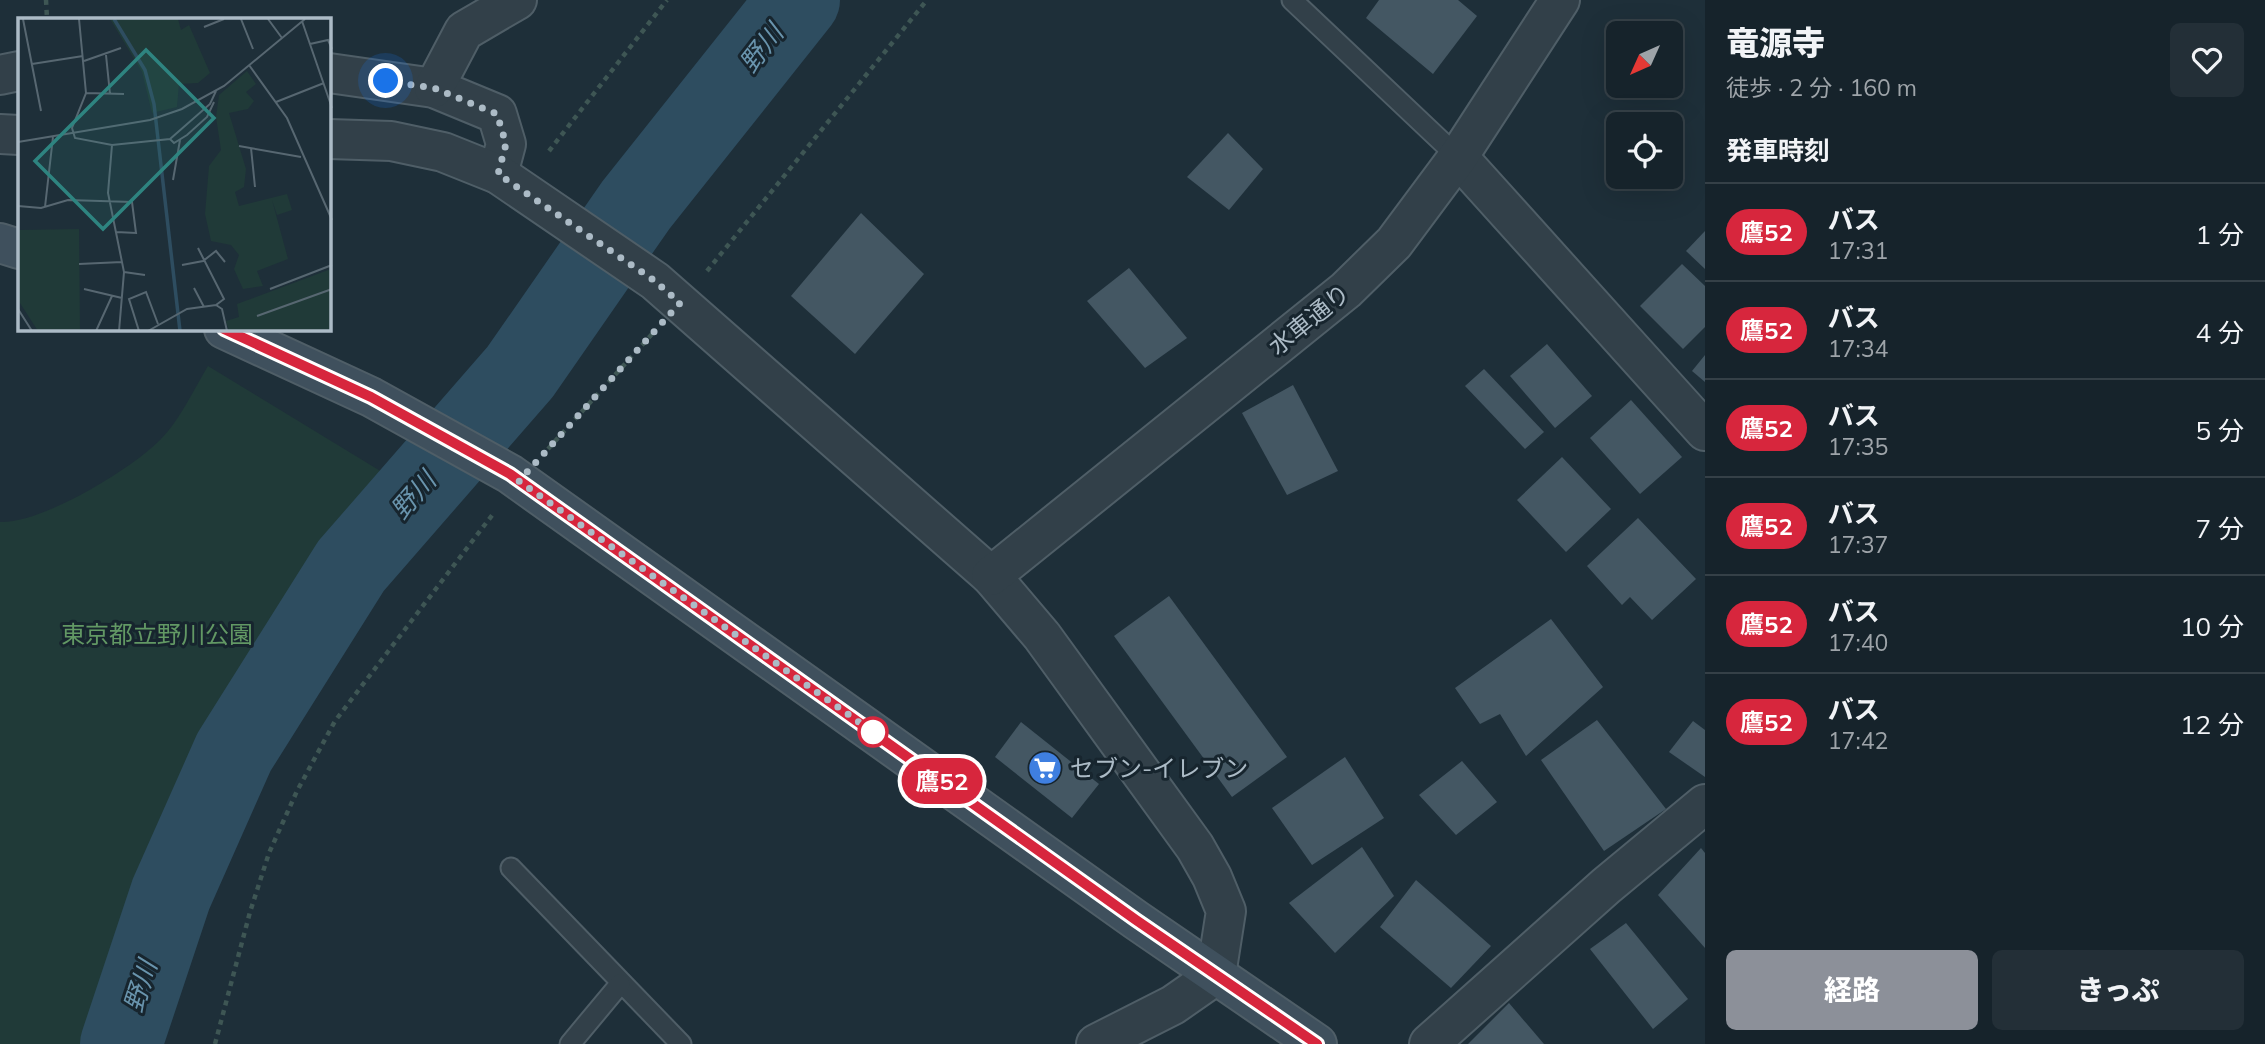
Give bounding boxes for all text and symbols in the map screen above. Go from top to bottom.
water label: 野川 [732,15,792,79]
inset map [18,18,331,331]
north arrow [1606,21,1684,98]
map controls [1606,21,1683,189]
text: 竜源寺 [1726,22,1825,63]
button: heart [2170,23,2244,97]
your location [368,63,403,98]
text: 徒歩 · 2 分 · 160 m [1726,73,1917,102]
button: locate [1606,112,1683,189]
text: 発車時刻 [1726,134,1830,167]
text: バス [1828,203,1880,236]
text: 鷹52 [1740,217,1793,247]
text: 1 分 [2196,218,2244,251]
text: 17:31 [1828,236,1888,265]
street label: 水車通り [1262,277,1356,361]
text: バス [1828,301,1880,334]
text: 鷹52 [1740,315,1793,345]
text: 4 分 [2196,316,2244,349]
text: 17:34 [1828,334,1888,363]
text: バス [1828,399,1880,432]
text: 鷹52 [1740,413,1793,443]
text: 5 分 [2196,414,2244,447]
text: 17:35 [1828,432,1888,461]
water label: 野川 [383,462,444,525]
text: バス [1828,497,1880,530]
text: 鷹52 [1740,511,1793,541]
text: 7 分 [2196,512,2244,545]
text: 17:37 [1828,530,1888,559]
text: バス [1828,595,1880,628]
text: 鷹52 [1740,609,1793,639]
text: 10 分 [2180,610,2244,643]
park label: 東京都立野川公園 [61,619,253,649]
text: 17:40 [1828,628,1888,657]
text: バス [1828,693,1880,726]
text: 鷹52 [1740,707,1793,737]
text: 12 分 [2180,708,2244,741]
unlabelled marker [858,717,888,747]
text: 17:42 [1828,726,1888,755]
supermarket icon: セブン-イレブン [1026,749,1064,787]
place label: セブン-イレブン [1070,753,1248,783]
line badge: 鷹52 [902,758,982,804]
text: 鷹52 [916,766,968,796]
button: 経路 [1726,950,1978,1030]
button: きっぷ [1992,950,2244,1030]
water label: 野川 [116,953,165,1016]

